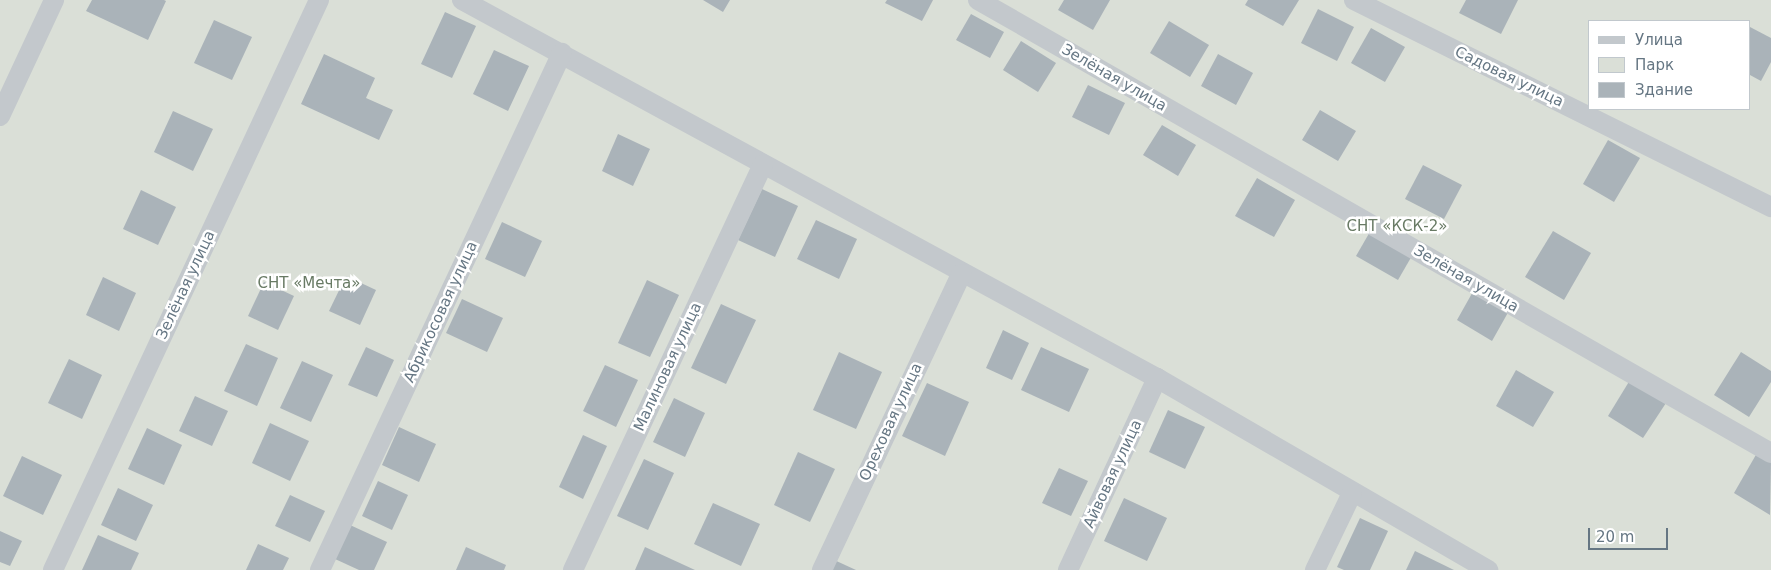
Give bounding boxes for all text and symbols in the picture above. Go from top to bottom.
legend [1588,20,1751,110]
text: Улица [1635,31,1683,49]
street label: Зелёная улица [1058,41,1170,115]
street label: Садовая улица [1452,43,1566,111]
text: Парк [1635,56,1674,74]
text: Здание [1635,81,1693,99]
park label: СНТ «КСК-2» [1347,218,1447,236]
street label: Зелёная улица [153,228,219,342]
street label: Абрикосовая улица [400,238,482,386]
street label: Зелёная улица [1410,242,1522,316]
park label: СНТ «Мечта» [257,275,361,293]
street label: Малиновая улица [630,300,706,434]
street label: Ореховая улица [856,360,926,484]
street label: Айвовая улица [1080,417,1146,531]
scale bar [1591,518,1671,550]
text: 20 m [1596,528,1634,546]

